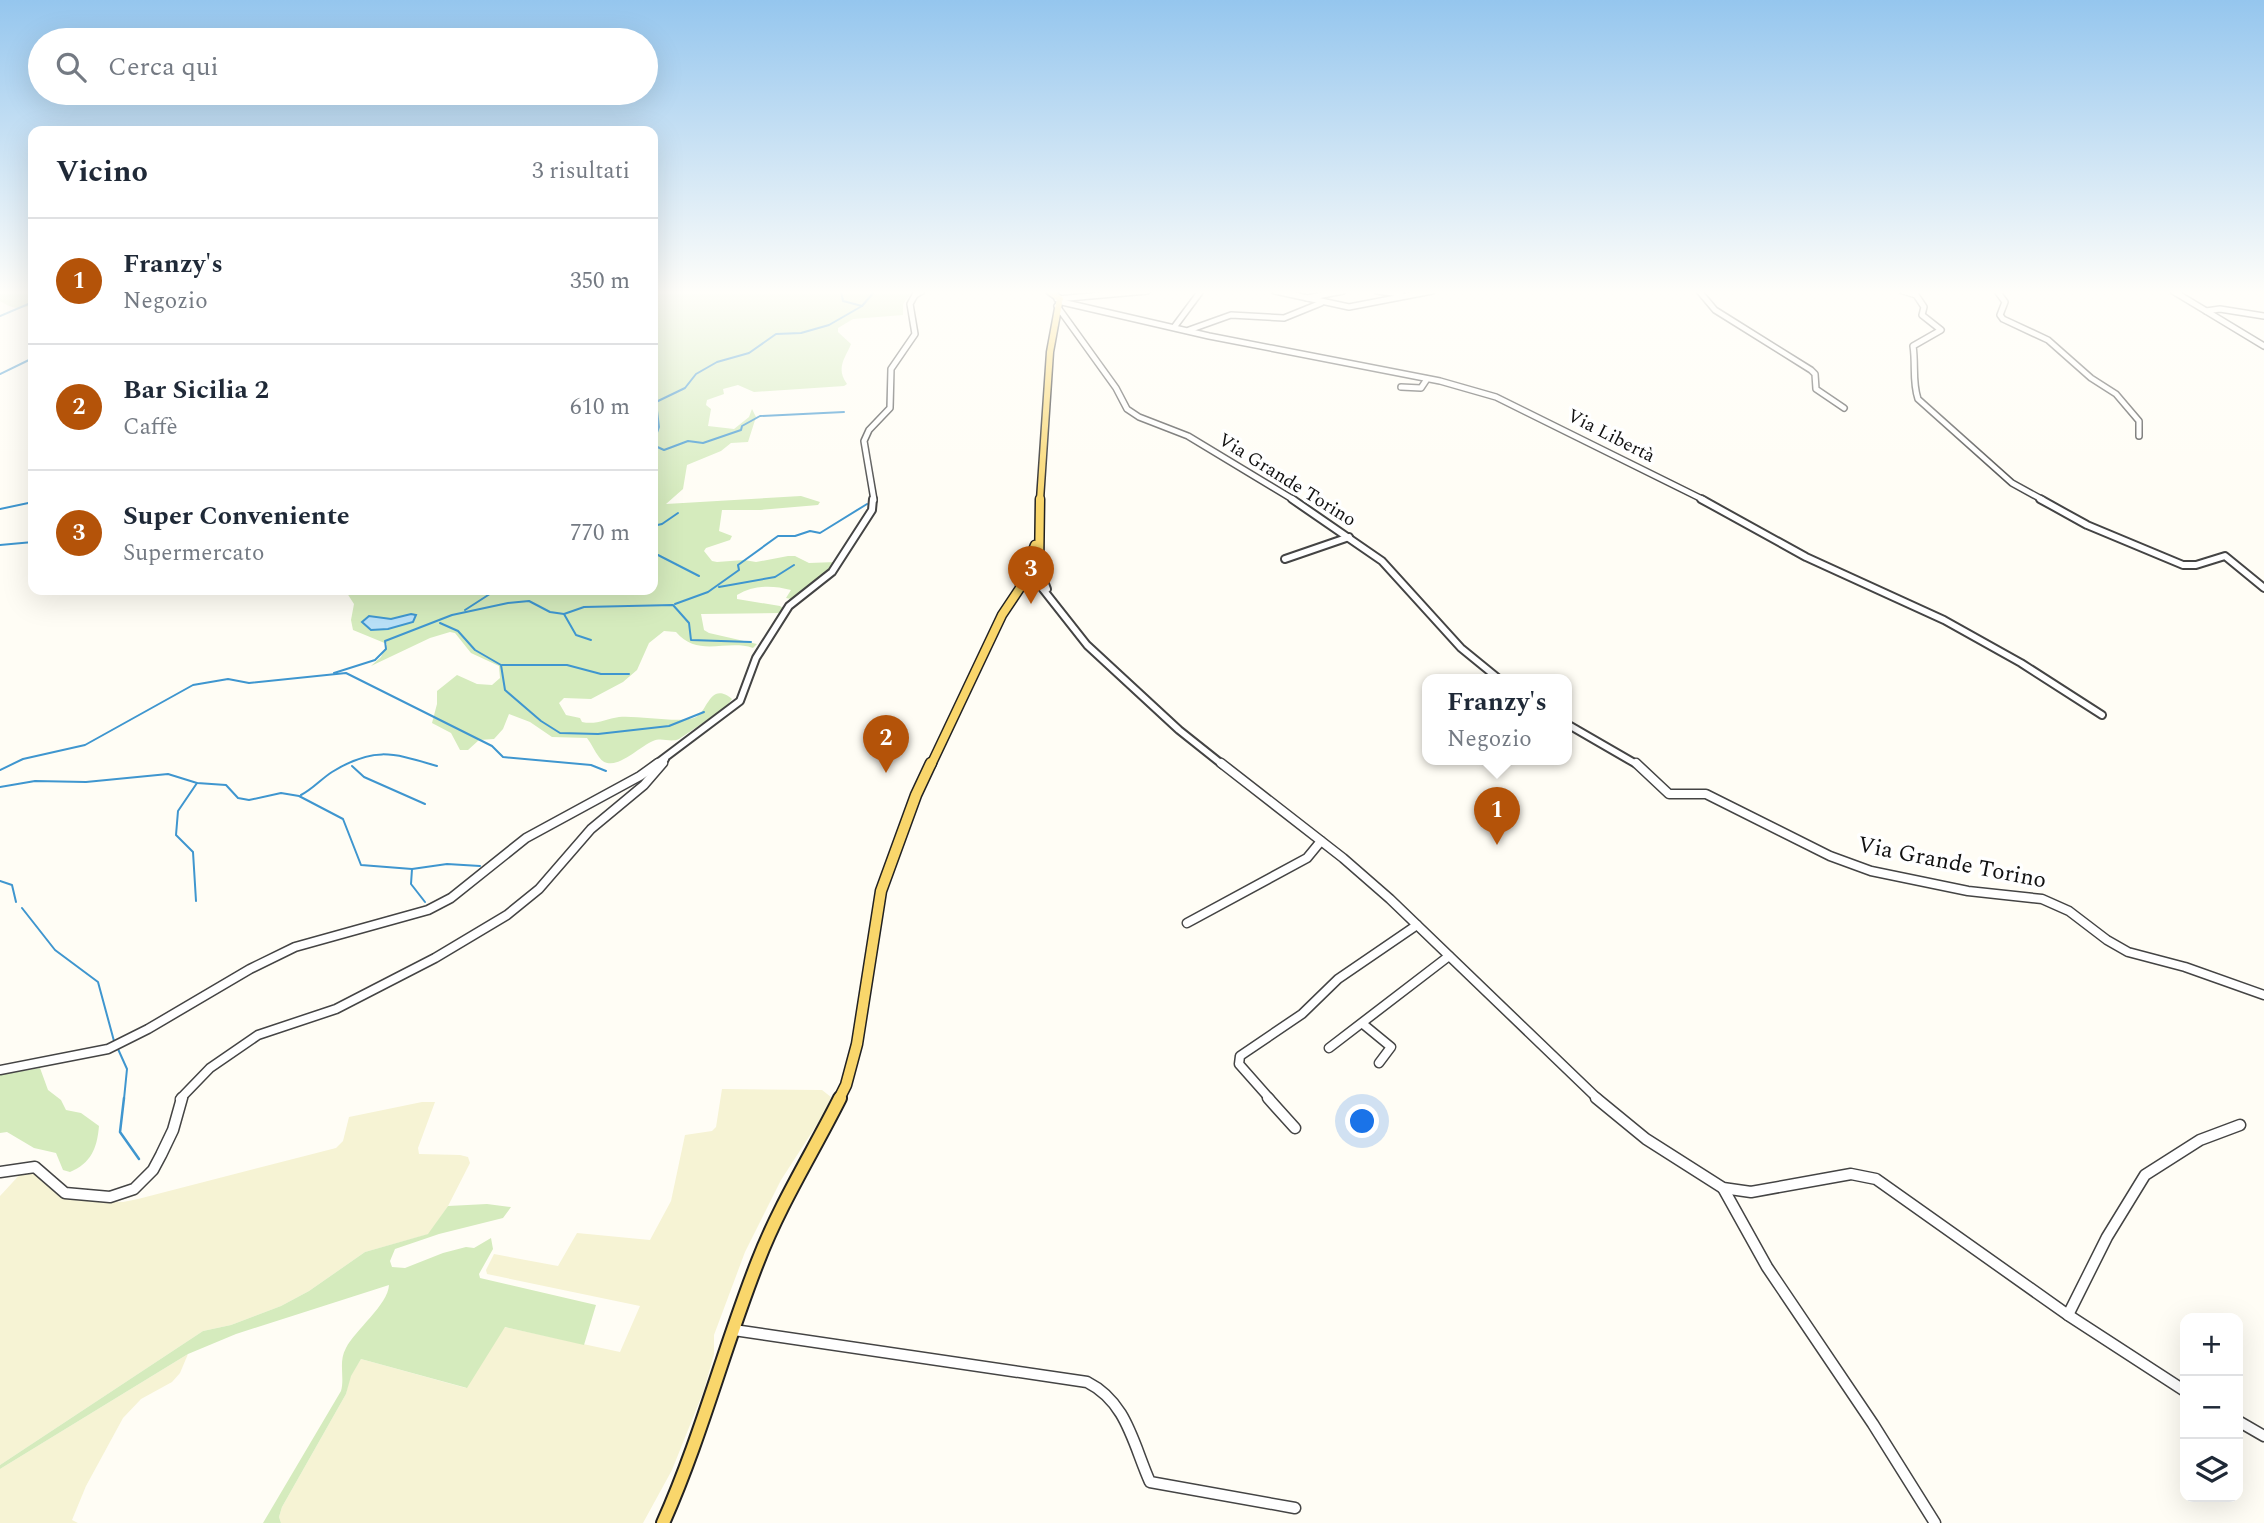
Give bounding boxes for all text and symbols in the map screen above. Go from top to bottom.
search box [28,28,658,105]
text: Cerca qui [108,47,219,87]
icon: search [52,48,90,86]
text: Vicino [56,149,148,195]
text: 3 risultati [532,154,630,189]
text: Franzy's [123,244,223,284]
text: 1 [73,264,85,299]
text: 350 m [570,264,630,299]
text: Negozio [123,284,208,319]
text: Bar Sicilia 2 [123,370,269,410]
text: 2 [73,390,85,425]
text: 610 m [570,390,630,425]
street label: Via Libertà [1562,401,1661,471]
text: Caffè [123,410,178,445]
street label: Via Grande Torino [1212,426,1362,534]
text: Super Conveniente [123,496,350,536]
text: 3 [73,516,85,551]
text: 770 m [570,516,630,551]
text: Supermercato [123,536,264,571]
pin: 3 [1008,546,1054,604]
popup [1422,674,1572,765]
text: Franzy's [1447,682,1547,722]
pin: 2 [863,715,909,773]
text: Negozio [1447,722,1532,757]
pin: 1 [1474,787,1520,845]
street label: Via Grande Torino [1855,828,2049,898]
your location [1345,1104,1379,1138]
map controls [2180,1313,2243,1502]
button: + [2180,1313,2243,1376]
button: − [2180,1376,2243,1439]
button: layers [2180,1439,2243,1502]

